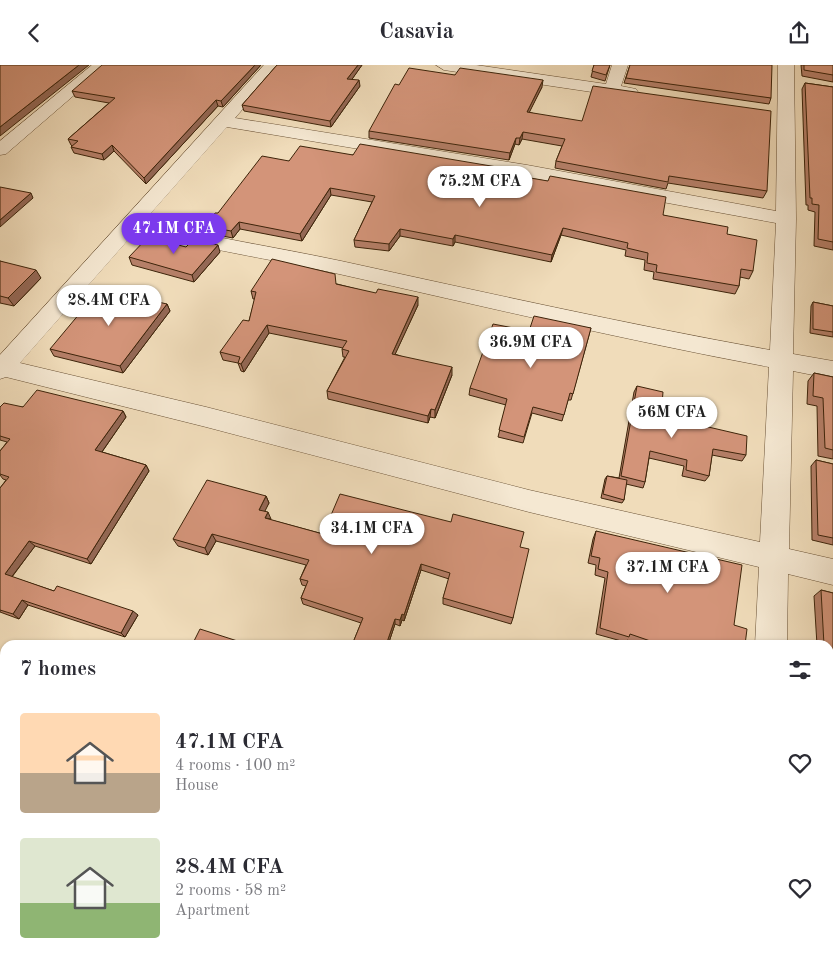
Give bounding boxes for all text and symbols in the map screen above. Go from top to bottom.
icon: back [20,19,48,47]
icon: share [785,19,813,47]
text: Casavia [379,21,454,43]
pin: 75.2M CFA [423,165,537,208]
text: 75.2M CFA [439,174,521,190]
pin: 47.1M CFA [117,213,231,255]
text: 47.1M CFA [133,221,215,237]
pin: 28.4M CFA [52,285,166,327]
text: 28.4M CFA [68,293,150,309]
pin: 36.9M CFA [474,327,588,369]
text: 36.9M CFA [490,335,572,351]
pin: 56M CFA [626,397,718,439]
text: 56M CFA [637,405,707,421]
pin: 34.1M CFA [315,513,429,555]
text: 34.1M CFA [331,521,413,537]
pin: 37.1M CFA [611,551,725,594]
text: 37.1M CFA [627,560,709,576]
icon: filters [786,656,814,684]
text: 7 homes [20,659,96,680]
text: 47.1M CFA [175,732,284,753]
icon: home [60,733,120,793]
icon: heart [786,749,814,777]
text: 4 rooms · 100 m² [175,758,295,774]
text: House [175,778,218,794]
text: 28.4M CFA [175,857,284,878]
icon: home [60,858,120,918]
icon: heart [786,874,814,902]
text: 2 rooms · 58 m² [175,883,286,899]
text: Apartment [175,903,250,919]

